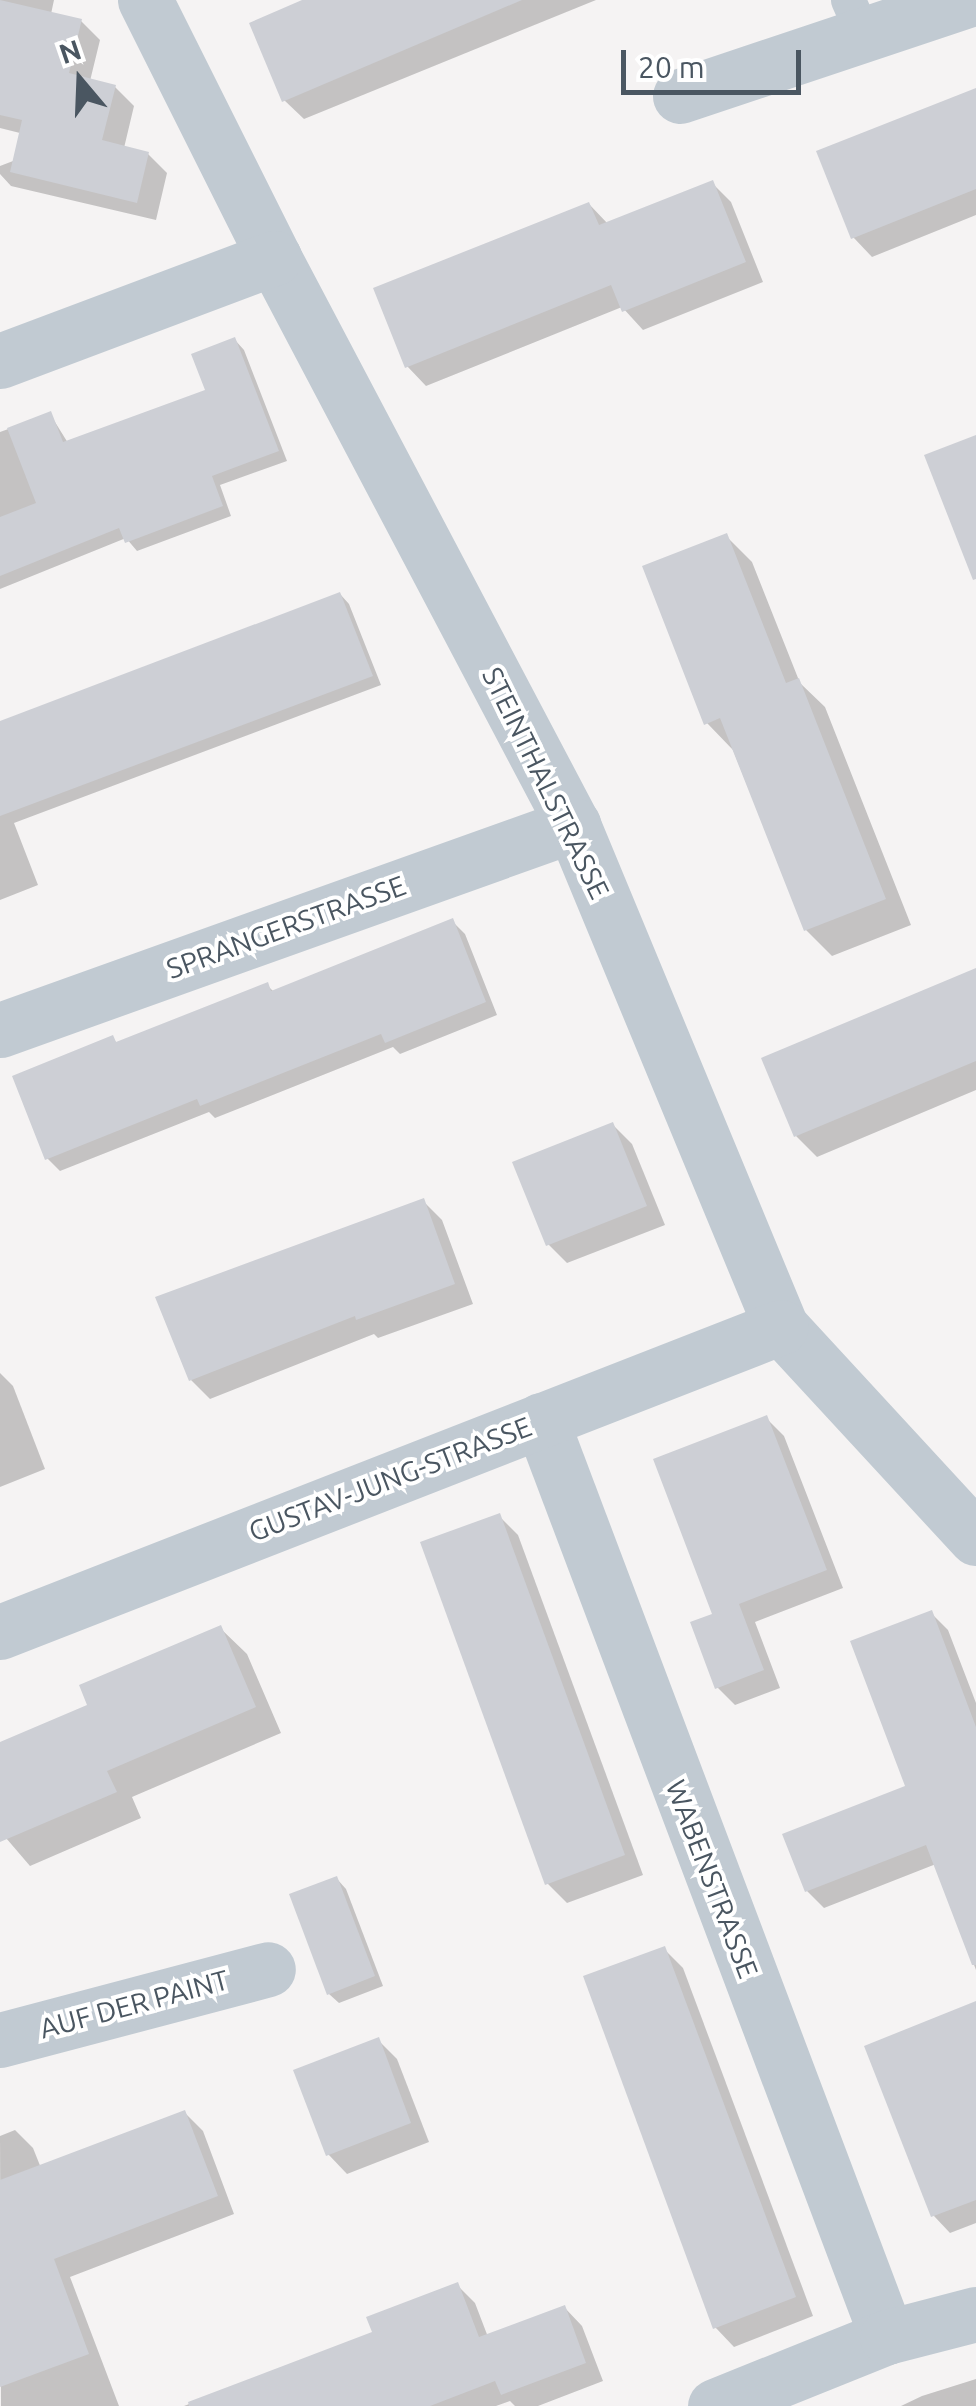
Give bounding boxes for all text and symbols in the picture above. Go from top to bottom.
north arrow [30,30,130,130]
scale bar [626,30,806,92]
text: N [55,33,85,69]
text: 20 m [638,50,705,84]
street label: STEINTHALSTRASSE [475,662,617,904]
street label: SPRANGERSTRASSE [162,868,410,986]
street label: GUSTAV-JUNG-STRASSE [244,1410,536,1548]
street label: WABENSTRASSE [659,1775,765,1983]
street label: AUF DER PAINT [36,1963,232,2045]

